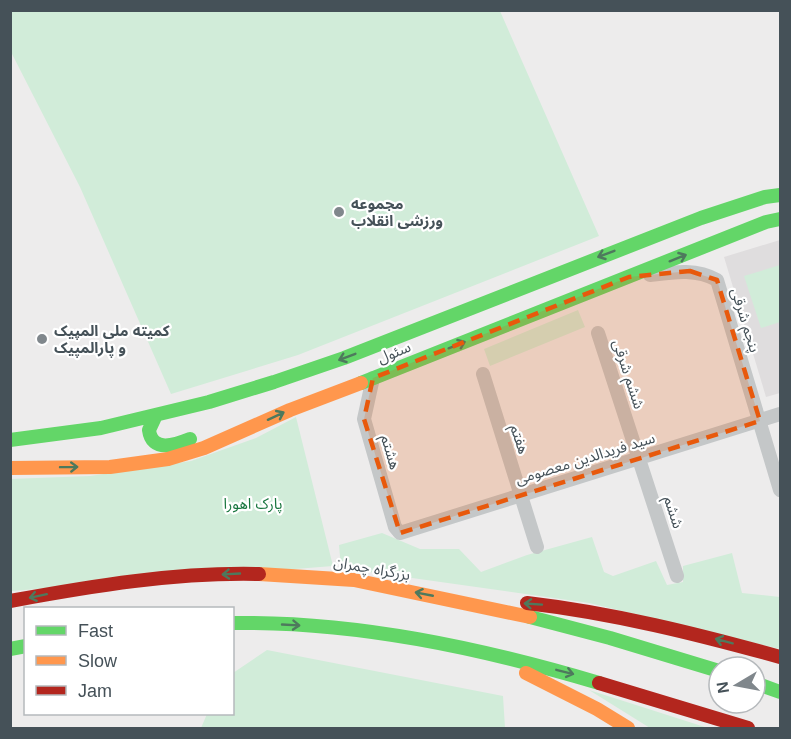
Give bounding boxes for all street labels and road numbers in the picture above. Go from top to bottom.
street label: پنجم شرقی [725,286,764,355]
street label: ششم شرقی [607,337,648,412]
street label: سئول [375,338,414,367]
street label: هفتم [504,422,533,457]
street label: سید فریدالدین معصومی [513,429,657,488]
street label: هشتم [375,433,404,472]
street label: ششم [658,494,687,531]
street label: بزرگراه چمران [332,553,412,585]

